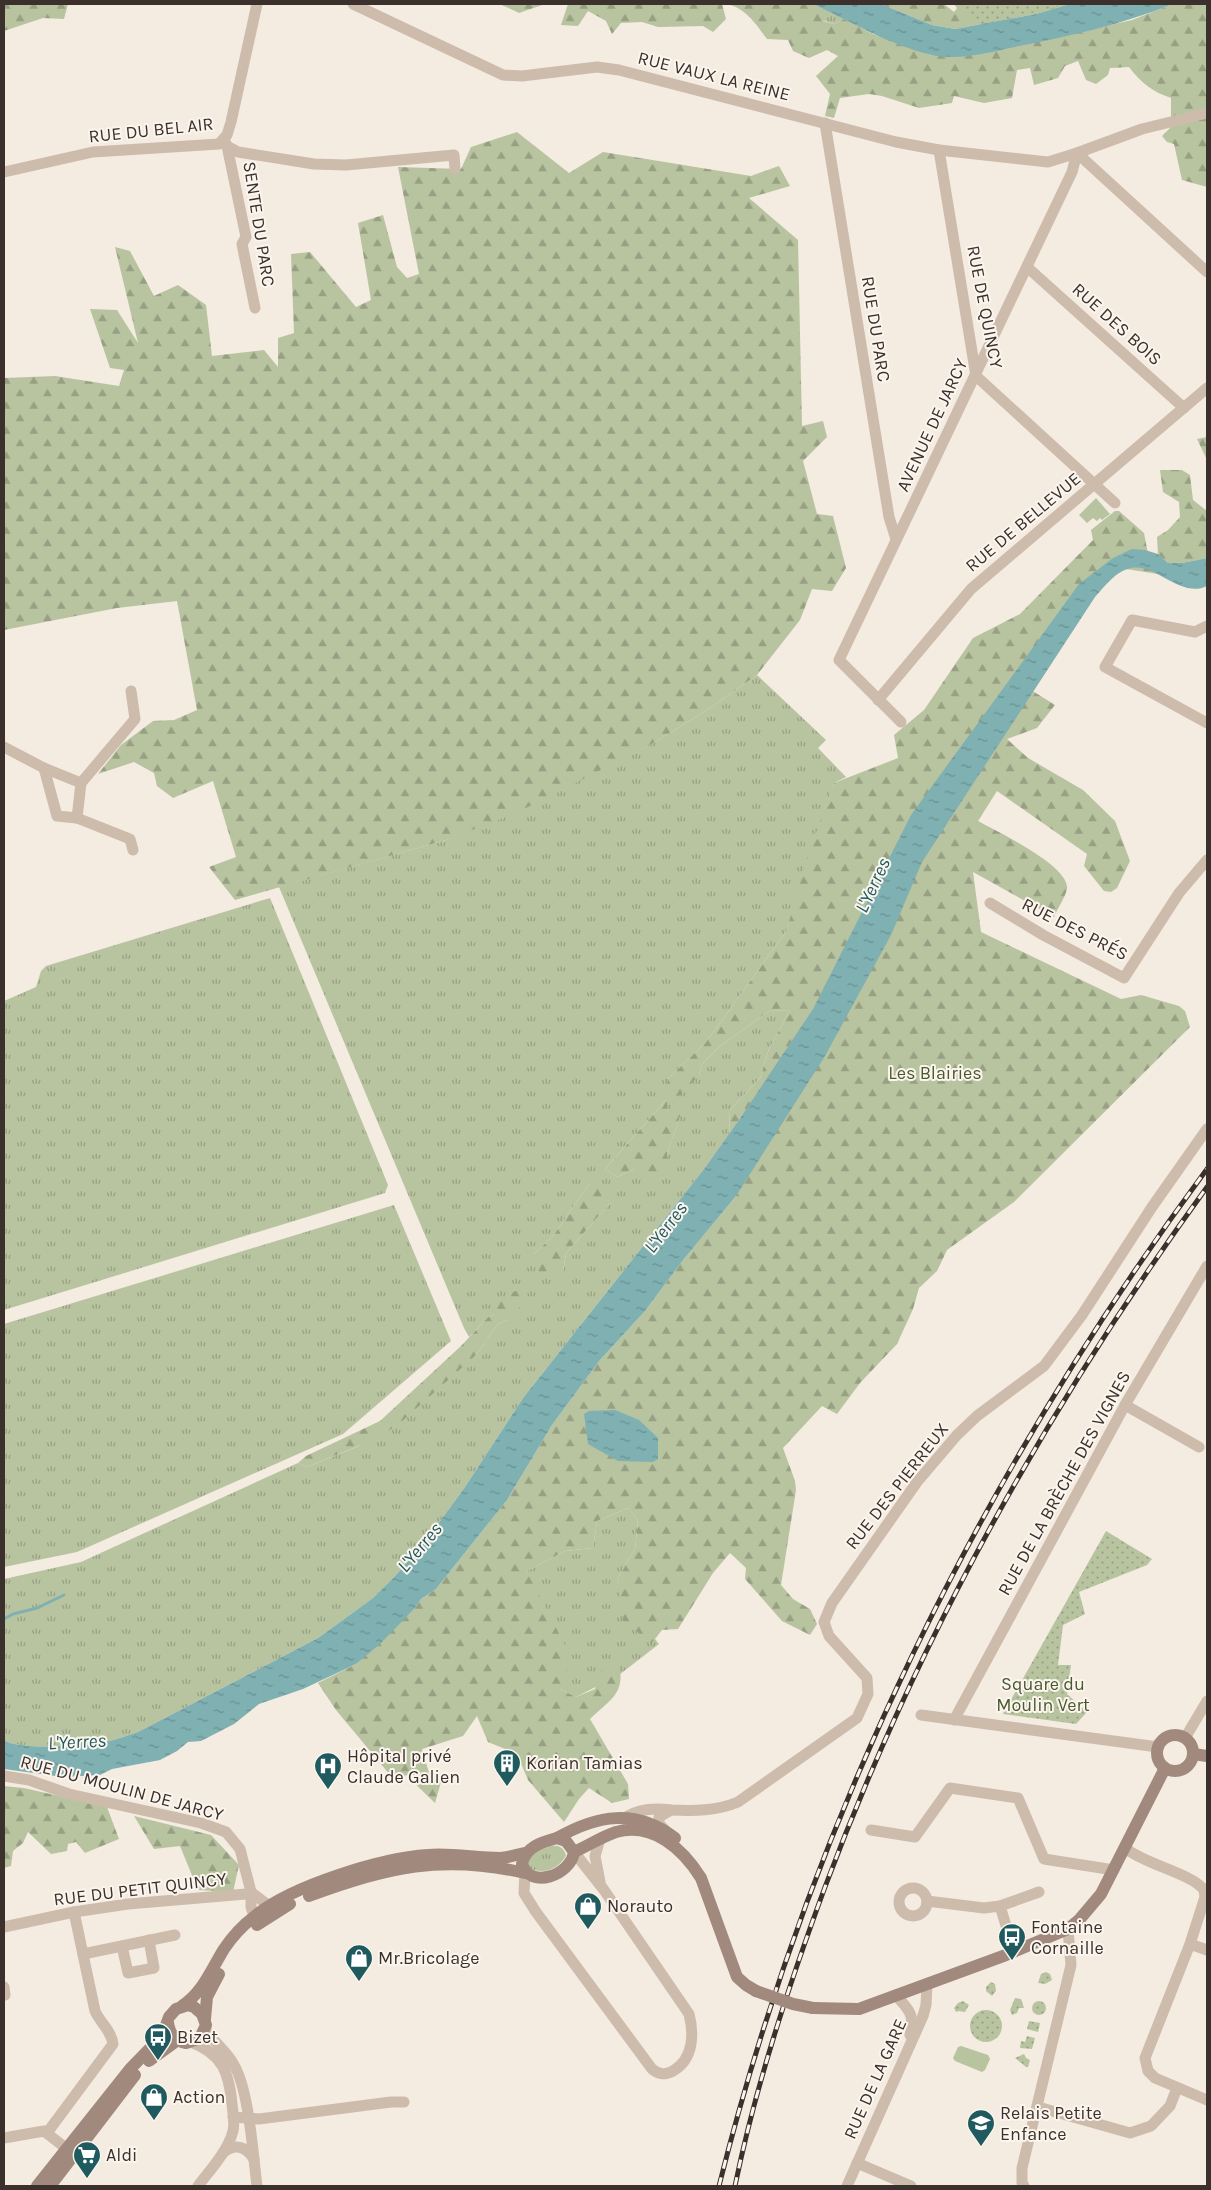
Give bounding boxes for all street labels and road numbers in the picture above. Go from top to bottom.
street label: RUE VAUX LA REINE [636,46,792,106]
street label: RUE DU BEL AIR [87,113,215,147]
street label: SENTE DU PARC [238,160,280,288]
street label: RUE DE QUINCY [962,243,1008,371]
street label: RUE DU PARC [857,275,895,383]
street label: RUE DES BOIS [1068,278,1166,370]
street label: AVENUE DE JARCY [892,355,973,495]
street label: RUE DE BELLEVUE [961,467,1085,577]
street label: RUE DES PRÉS [1018,892,1132,965]
street label: RUE DE LA BRÈCHE DES VIGNES [992,1366,1135,1599]
street label: RUE DES PIERREUX [841,1418,953,1554]
street label: RUE DU MOULIN DE JARCY [18,1750,226,1826]
street label: RUE DU PETIT QUINCY [52,1867,228,1911]
street label: RUE DE LA GARE [839,2015,911,2143]

